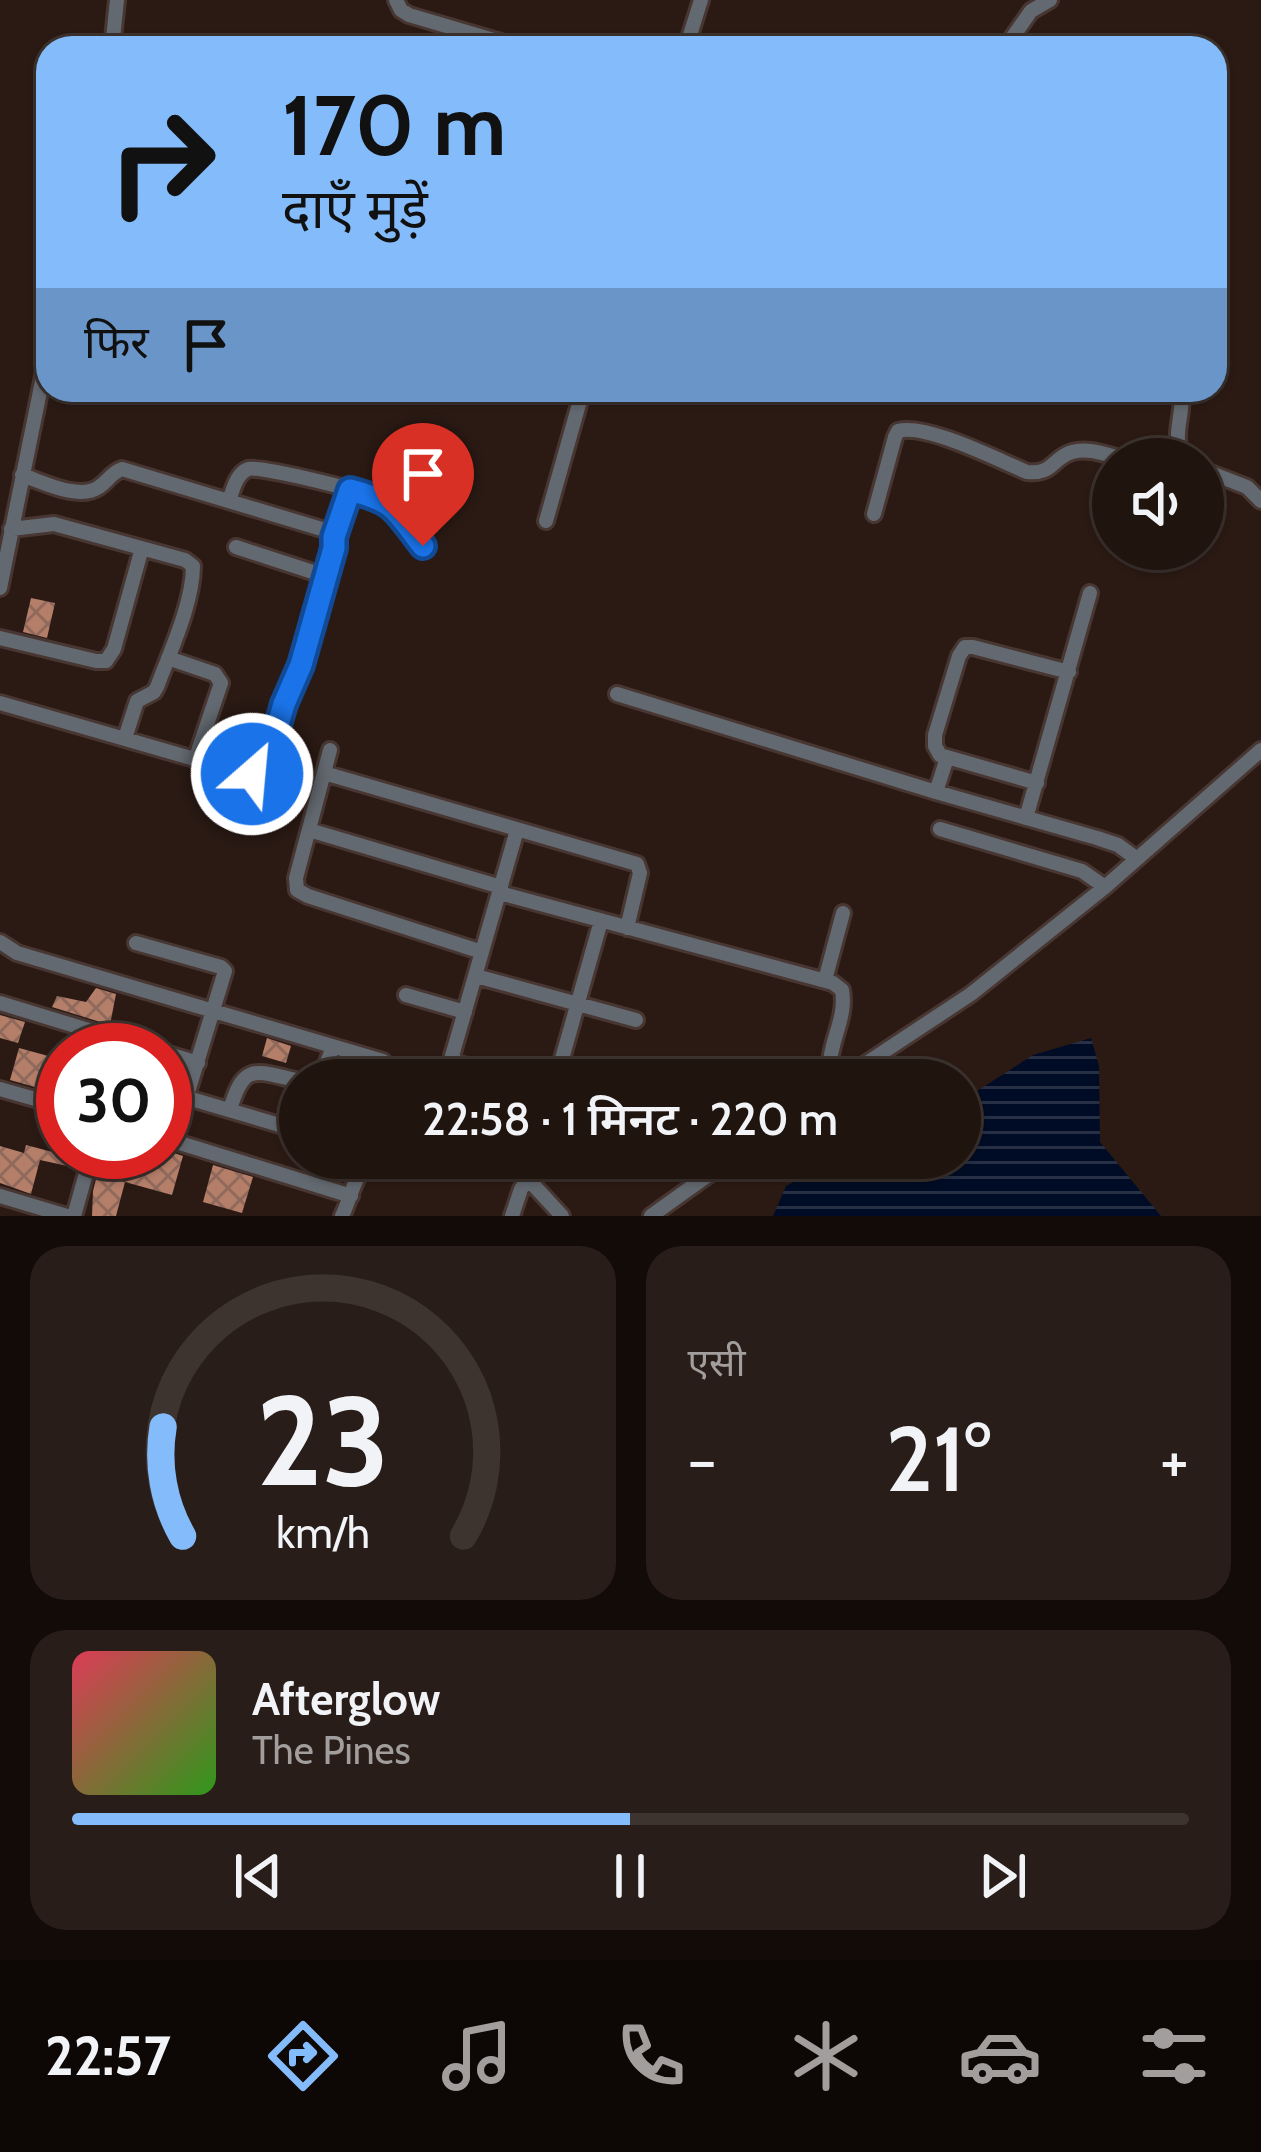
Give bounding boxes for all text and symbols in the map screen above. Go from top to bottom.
text: 170 m [282,74,506,176]
icon: right [84,84,240,240]
text: दाएँ मुड़ें [282,176,428,242]
icon: arrive [173,312,239,378]
text: फिर [84,315,149,369]
pin [372,423,474,546]
map controls [1092,438,1224,570]
button: sound [1092,438,1224,570]
icon: arrive [390,441,456,507]
position arrow [189,711,315,837]
speed limit sign: 30 [36,1023,192,1179]
text: 22:58 · 1 मिनट · 220 m [422,1092,838,1146]
text: एसी [688,1338,746,1386]
text: 23 [256,1365,389,1516]
text: 21° [886,1404,991,1514]
text: − [688,1419,717,1500]
text: + [1160,1419,1189,1500]
text: km/h [276,1507,370,1559]
text: Afterglow [252,1672,440,1726]
text: The Pines [252,1726,411,1774]
icon: previous [225,1843,291,1909]
icon: pause [597,1843,663,1909]
icon: next [970,1843,1036,1909]
icon: directions [261,2014,345,2098]
icon: music [435,2014,519,2098]
icon: phone [609,2014,693,2098]
icon: climate [784,2014,868,2098]
icon: car [958,2014,1042,2098]
icon: filters [1132,2014,1216,2098]
text: 22:57 [45,2023,171,2089]

